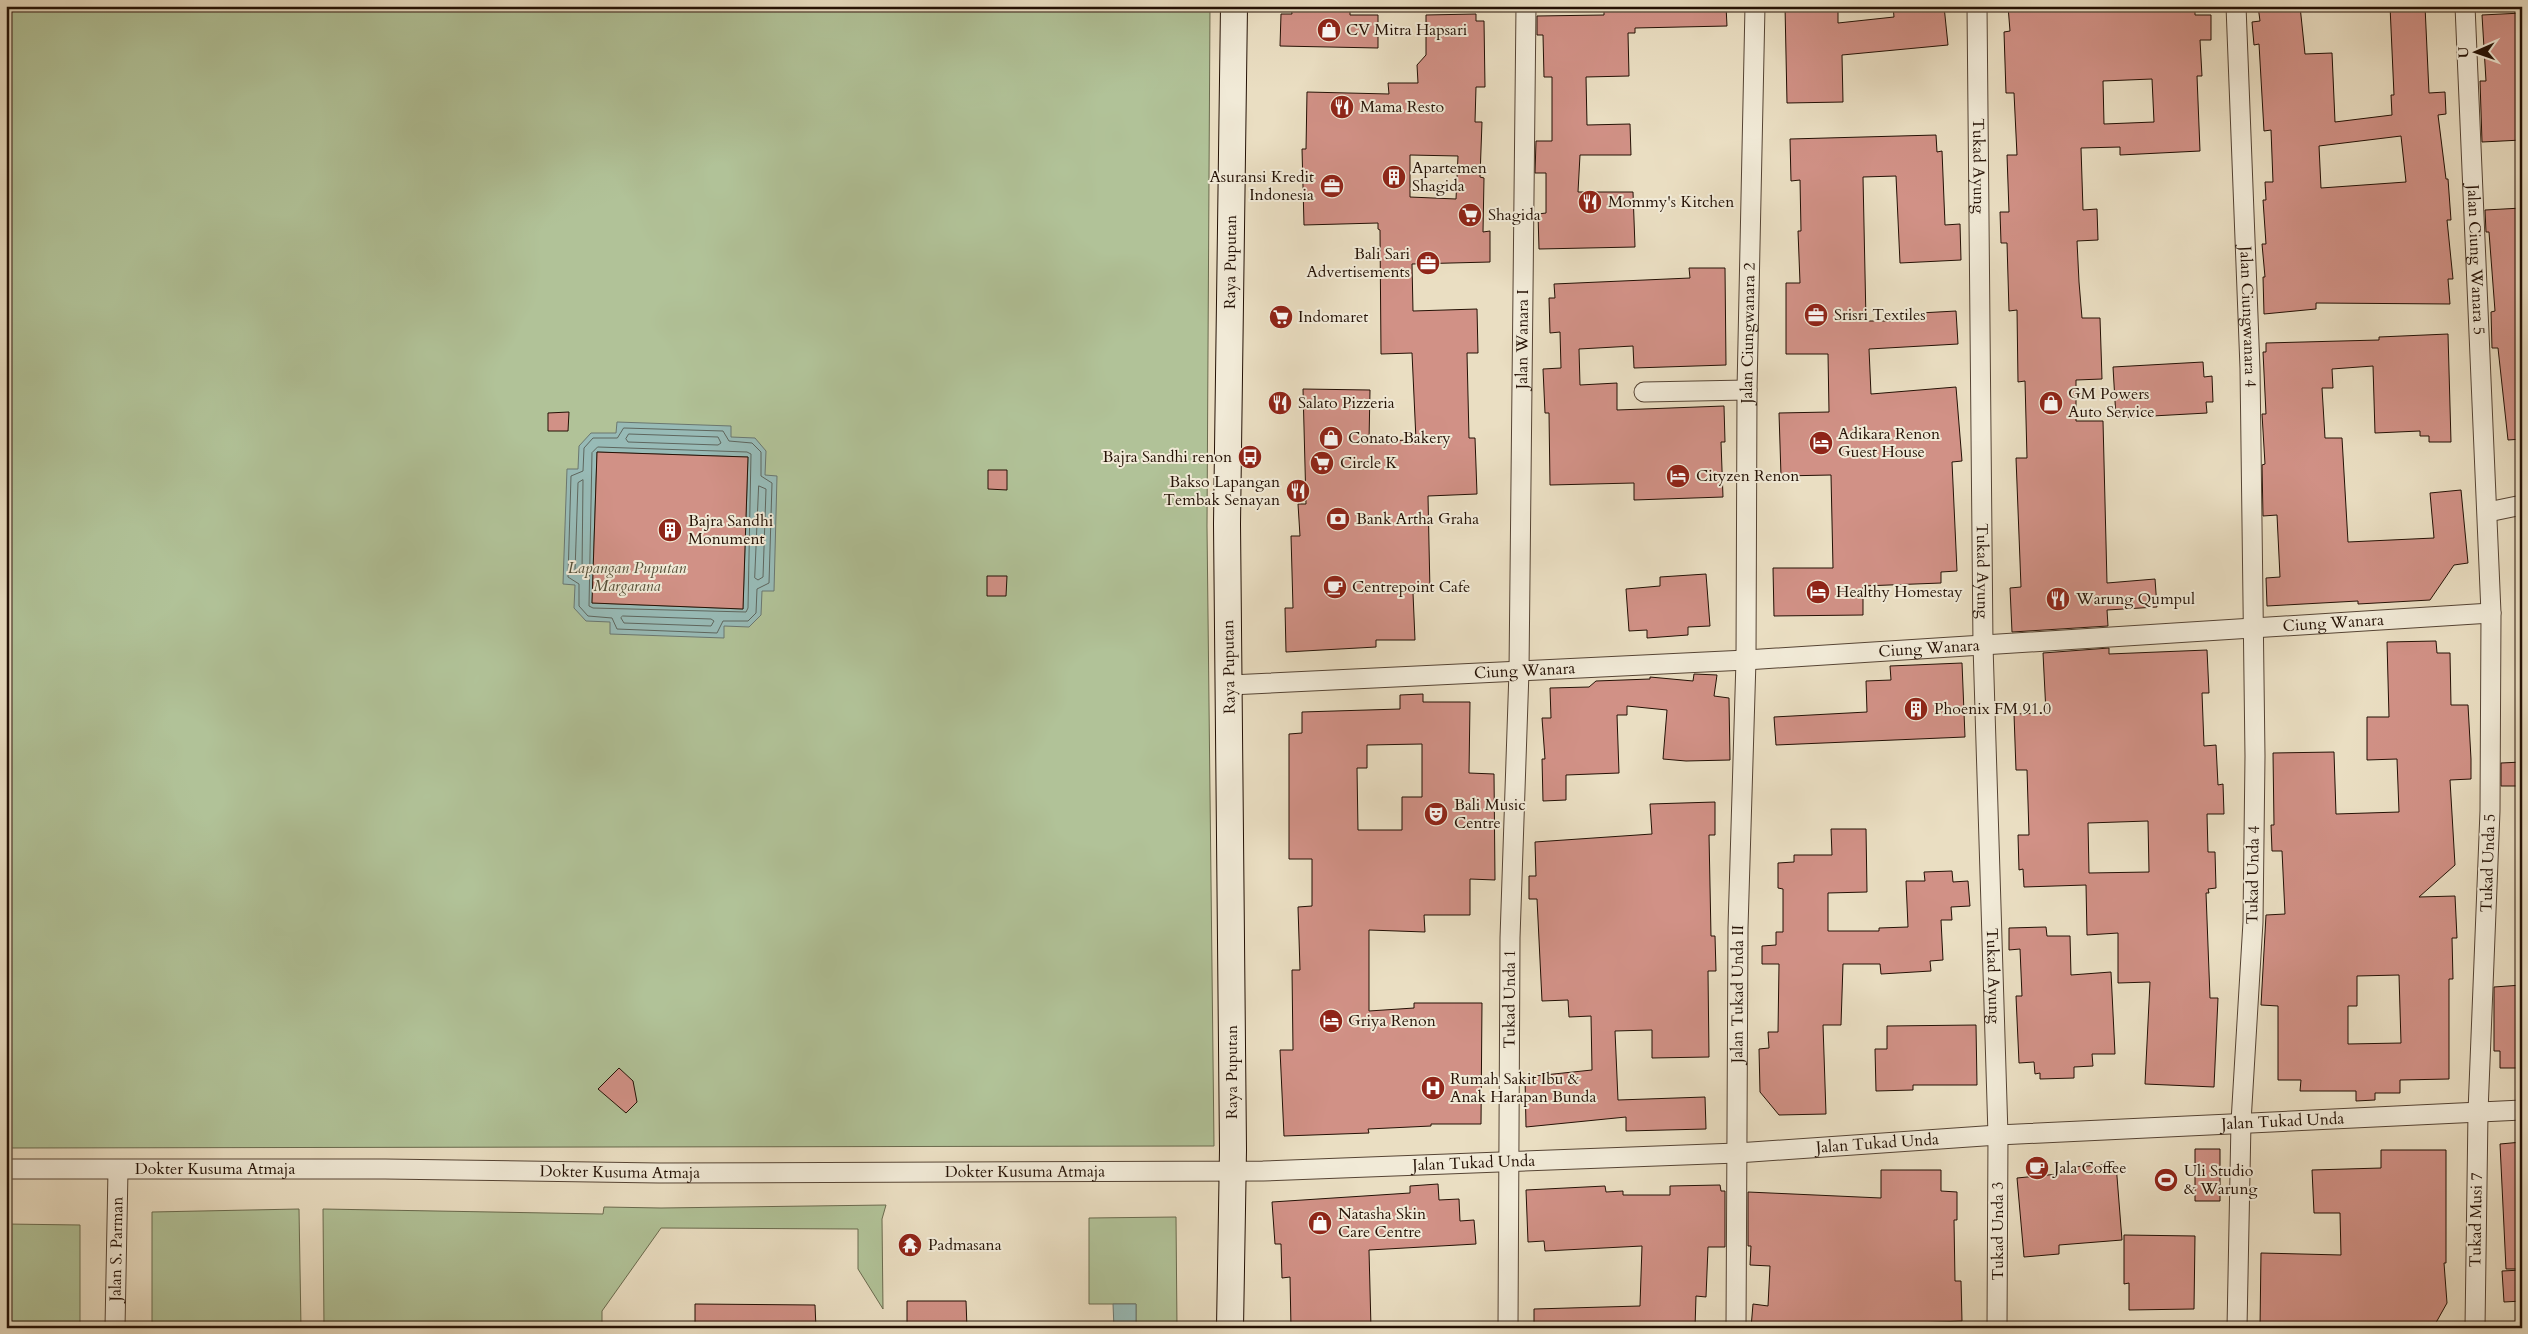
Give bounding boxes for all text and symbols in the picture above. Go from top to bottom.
shop icon: CV Mitra Hapsari [1316,17,1342,43]
place label: CV Mitra Hapsari [1346,19,1468,41]
north arrow [2450,28,2500,78]
text: U [2454,46,2473,58]
restaurant icon: Mama Resto [1329,94,1355,120]
place label: Mama Resto [1360,96,1444,118]
street label: Tukad Ayung [1967,118,1990,214]
place label: Apartemen Shagida [1412,157,1487,197]
building icon: Apartemen Shagida [1381,164,1407,190]
place label: Asuransi Kredit Indonesia [1209,166,1314,206]
office icon: Asuransi Kredit Indonesia [1319,173,1345,199]
street label: Jalan Ciung Wanara 5 [2462,182,2490,335]
restaurant icon: Mommy's Kitchen [1577,189,1603,215]
place label: Mommy's Kitchen [1608,191,1734,213]
supermarket icon: Shagida [1457,202,1483,228]
place label: Shagida [1488,204,1541,226]
street label: Raya Puputan [1219,215,1242,309]
place label: Bali Sari Advertisements [1306,243,1411,283]
street label: Jalan Ciungwanara 4 [2234,244,2261,388]
office icon: Bali Sari Advertisements [1415,250,1441,276]
street label: Jalan Ciungwanara 2 [1736,262,1761,406]
street label: Jalan Wanara I [1511,289,1534,391]
office icon: Srisri Textiles [1803,302,1829,328]
supermarket icon: Indomaret [1268,304,1294,330]
place label: Srisri Textiles [1834,304,1926,326]
place label: Indomaret [1298,306,1368,328]
place label: GM Powers Auto Service [2068,383,2154,423]
restaurant icon: Salato Pizzeria [1267,390,1293,416]
shop icon: GM Powers Auto Service [2038,390,2064,416]
place label: Salato Pizzeria [1298,392,1395,414]
place label: Adikara Renon Guest House [1838,423,1940,463]
shop icon: Conato Bakery [1318,425,1344,451]
place label: Conato Bakery [1348,427,1451,449]
hotel icon: Adikara Renon Guest House [1808,430,1834,456]
bus stop icon: Bajra Sandhi renon [1237,444,1263,470]
place label: Bajra Sandhi renon [1103,446,1232,468]
supermarket icon: Circle K [1309,450,1335,476]
place label: Circle K [1340,452,1398,474]
hotel icon: Cityzen Renon [1665,463,1691,489]
place label: Cityzen Renon [1696,465,1799,487]
place label: Bakso Lapangan Tembak Senayan [1163,471,1280,511]
restaurant icon: Bakso Lapangan Tembak Senayan [1285,478,1311,504]
bank icon: Bank Artha Graha [1325,506,1351,532]
place label: Bank Artha Graha [1356,508,1479,530]
place label: Bajra Sandhi Monument [688,510,774,550]
building icon: Bajra Sandhi Monument [657,517,683,543]
street label: Tukad Ayung [1971,523,1994,619]
park label: Lapangan Puputan Margarana [568,557,686,597]
cafe icon: Centrepoint Cafe [1322,574,1348,600]
place label: Centrepoint Cafe [1352,576,1470,598]
hotel icon: Healthy Homestay [1805,579,1831,605]
place label: Healthy Homestay [1836,581,1963,603]
restaurant icon: Warung Qumpul [2045,586,2071,612]
place label: Warung Qumpul [2075,588,2195,610]
street label: Ciung Wanara [2282,609,2385,637]
street label: Raya Puputan [1217,620,1241,714]
street label: Ciung Wanara [1878,634,1980,663]
street label: Ciung Wanara [1474,657,1576,684]
building icon: Phoenix FM 91.0 [1903,696,1929,722]
place label: Phoenix FM 91.0 [1934,698,2051,720]
place label: Bali Music Centre [1454,794,1526,834]
theatre icon: Bali Music Centre [1423,801,1449,827]
street label: Tukad Unda 5 [2475,813,2501,913]
street label: Tukad Unda 4 [2241,825,2265,925]
street label: Jalan Tukad Unda II [1726,924,1749,1065]
street label: Tukad Ayung [1981,928,2006,1024]
street label: Tukad Unda 1 [1498,949,1521,1049]
hotel icon: Griya Renon [1318,1008,1344,1034]
place label: Griya Renon [1348,1010,1436,1032]
street label: Raya Puputan [1221,1025,1243,1119]
place label: Rumah Sakit Ibu & Anak Harapan Bunda [1450,1068,1596,1108]
hospital icon: Rumah Sakit Ibu & Anak Harapan Bunda [1420,1075,1446,1101]
street label: Jalan Tukad Unda [2219,1107,2345,1135]
street label: Jalan Tukad Unda [1813,1128,1940,1159]
street label: Jalan Tukad Unda [1410,1150,1536,1176]
cafe icon: Jala Coffee [2024,1155,2050,1181]
place label: Jala Coffee [2052,1157,2127,1179]
street label: Dokter Kusuma Atmaja [135,1158,295,1180]
street label: Dokter Kusuma Atmaja [540,1160,700,1184]
place label: Uli Studio & Warung [2184,1160,2257,1200]
street label: Dokter Kusuma Atmaja [945,1161,1105,1183]
sports icon: Uli Studio & Warung [2153,1167,2179,1193]
street label: Tukad Musi 7 [2464,1172,2488,1268]
street label: Tukad Unda 3 [1987,1182,2009,1280]
street label: Jalan S. Parman [104,1196,128,1304]
place label: Natasha Skin Care Centre [1338,1203,1426,1243]
shop icon: Natasha Skin Care Centre [1307,1210,1333,1236]
temple icon: Padmasana [897,1232,923,1258]
place label: Padmasana [928,1234,1002,1256]

